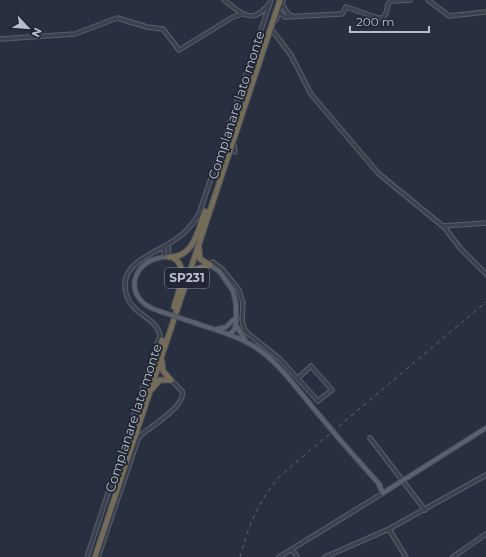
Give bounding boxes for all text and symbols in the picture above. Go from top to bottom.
north arrow [8,8,48,48]
scale bar [350,8,429,34]
text: 200 m [356,14,395,29]
text: N [29,25,45,39]
street label: Complanare lato monte [204,29,268,181]
road number: SP231 [165,268,209,288]
street label: Complanare lato monte [101,342,165,494]

